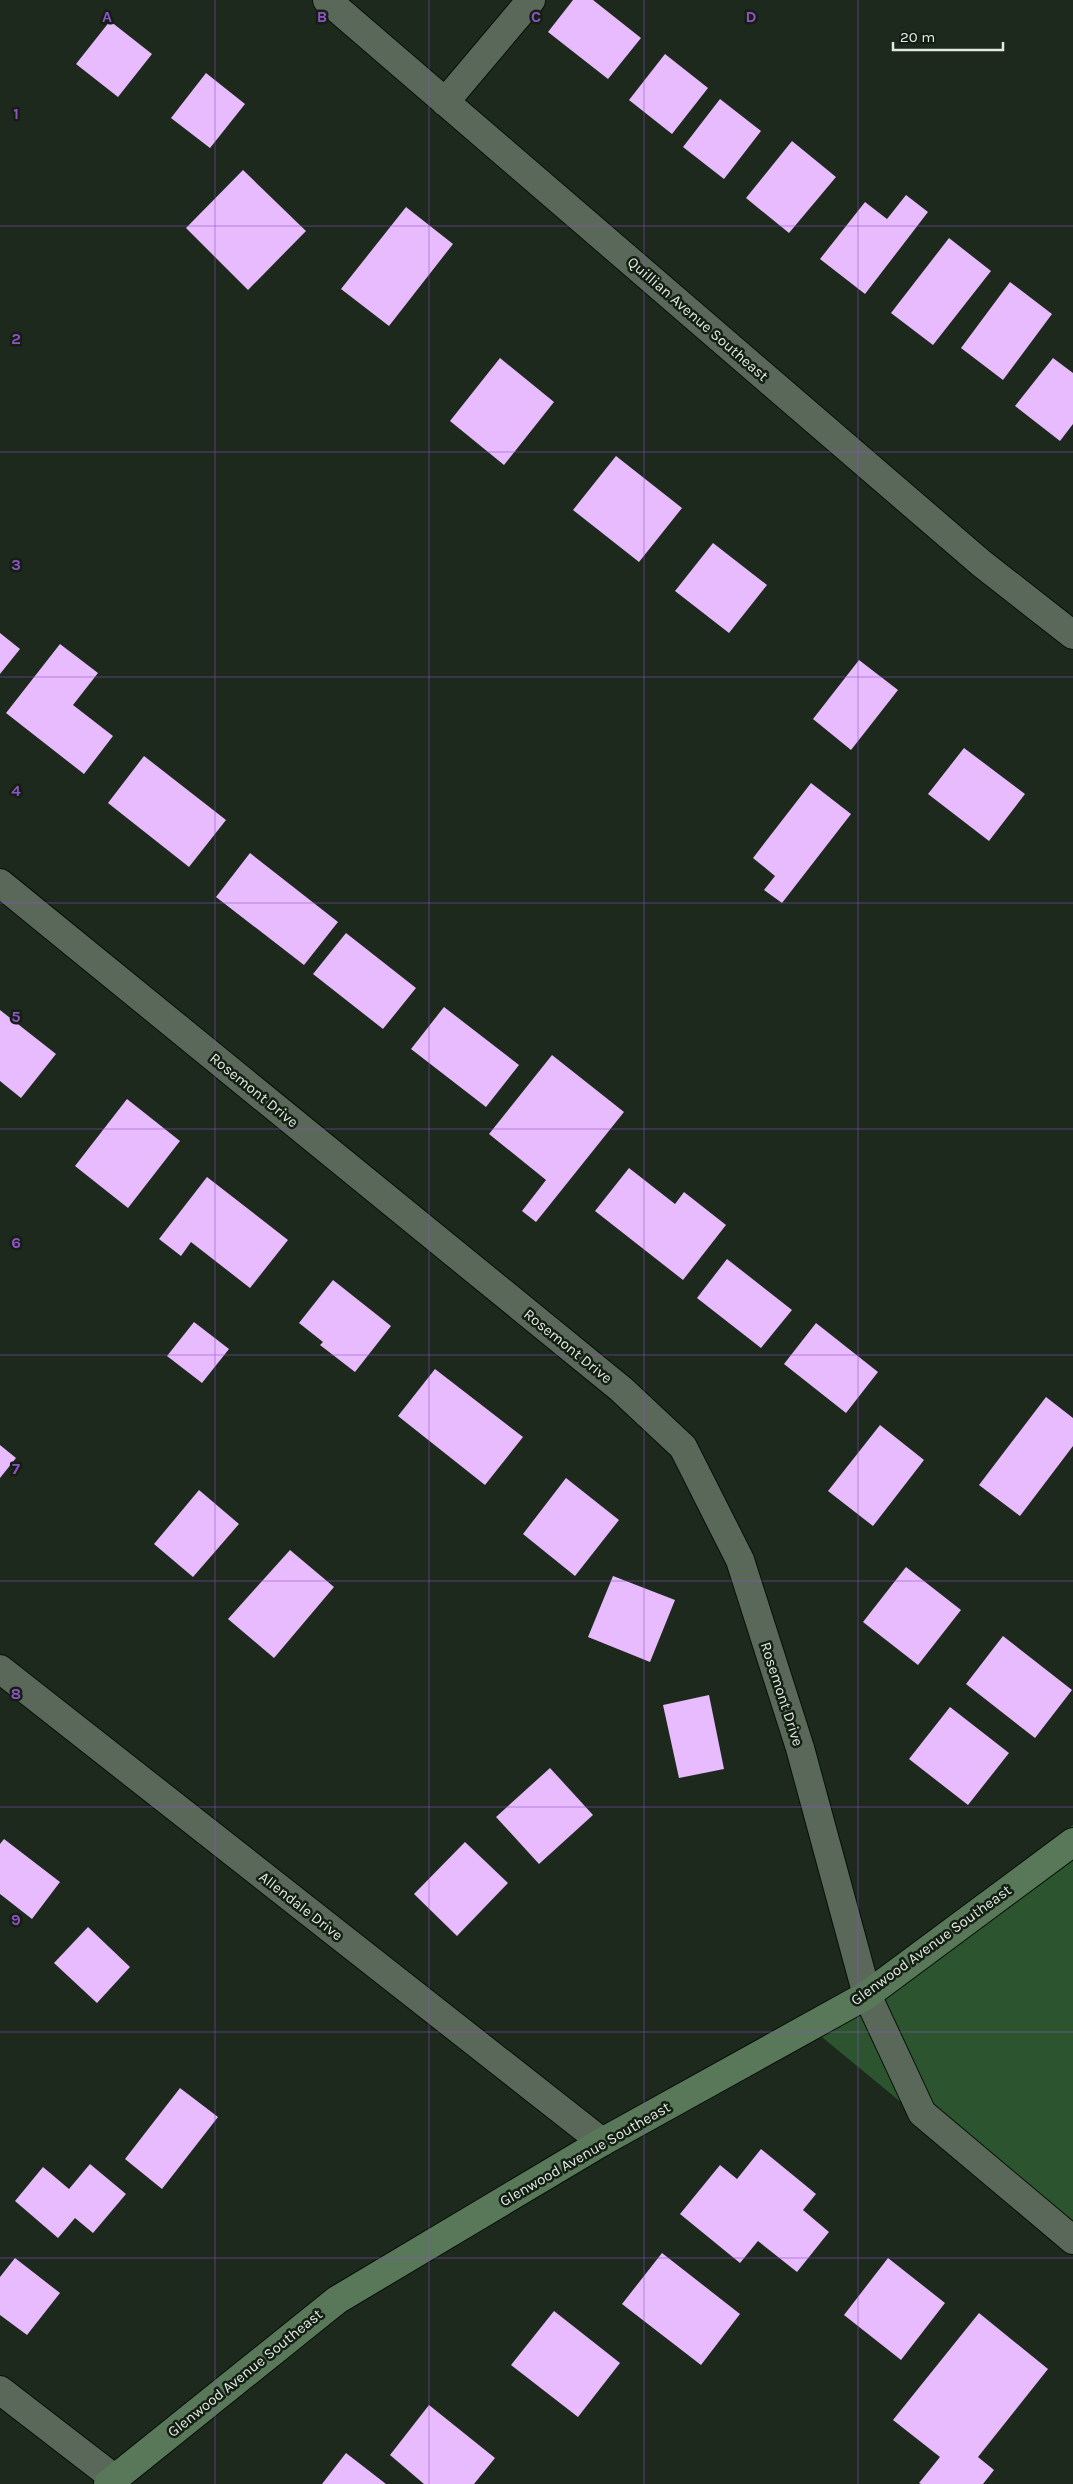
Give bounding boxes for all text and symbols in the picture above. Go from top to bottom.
text: A [102,7,112,26]
text: B [317,7,327,26]
text: C [531,7,541,26]
text: D [746,7,757,26]
scale bar [893,20,1003,52]
text: 20 m [900,28,935,46]
text: 1 [13,104,19,123]
street label: Quillian Avenue Southeast [624,253,772,385]
text: 2 [11,329,21,348]
text: 3 [11,555,21,574]
text: 4 [11,781,21,800]
text: 5 [11,1007,21,1026]
street label: Rosemont Drive [206,1049,302,1131]
text: 6 [11,1233,21,1252]
street label: Rosemont Drive [520,1305,616,1387]
text: 7 [12,1459,20,1478]
street label: Rosemont Drive [757,1640,807,1748]
text: 8 [11,1684,21,1703]
street label: Allendale Drive [255,1868,347,1944]
street label: Glenwood Avenue Southeast [847,1881,1015,2009]
text: 9 [11,1910,21,1929]
street label: Glenwood Avenue Southeast [497,2098,674,2210]
street label: Glenwood Avenue Southeast [164,2305,326,2441]

